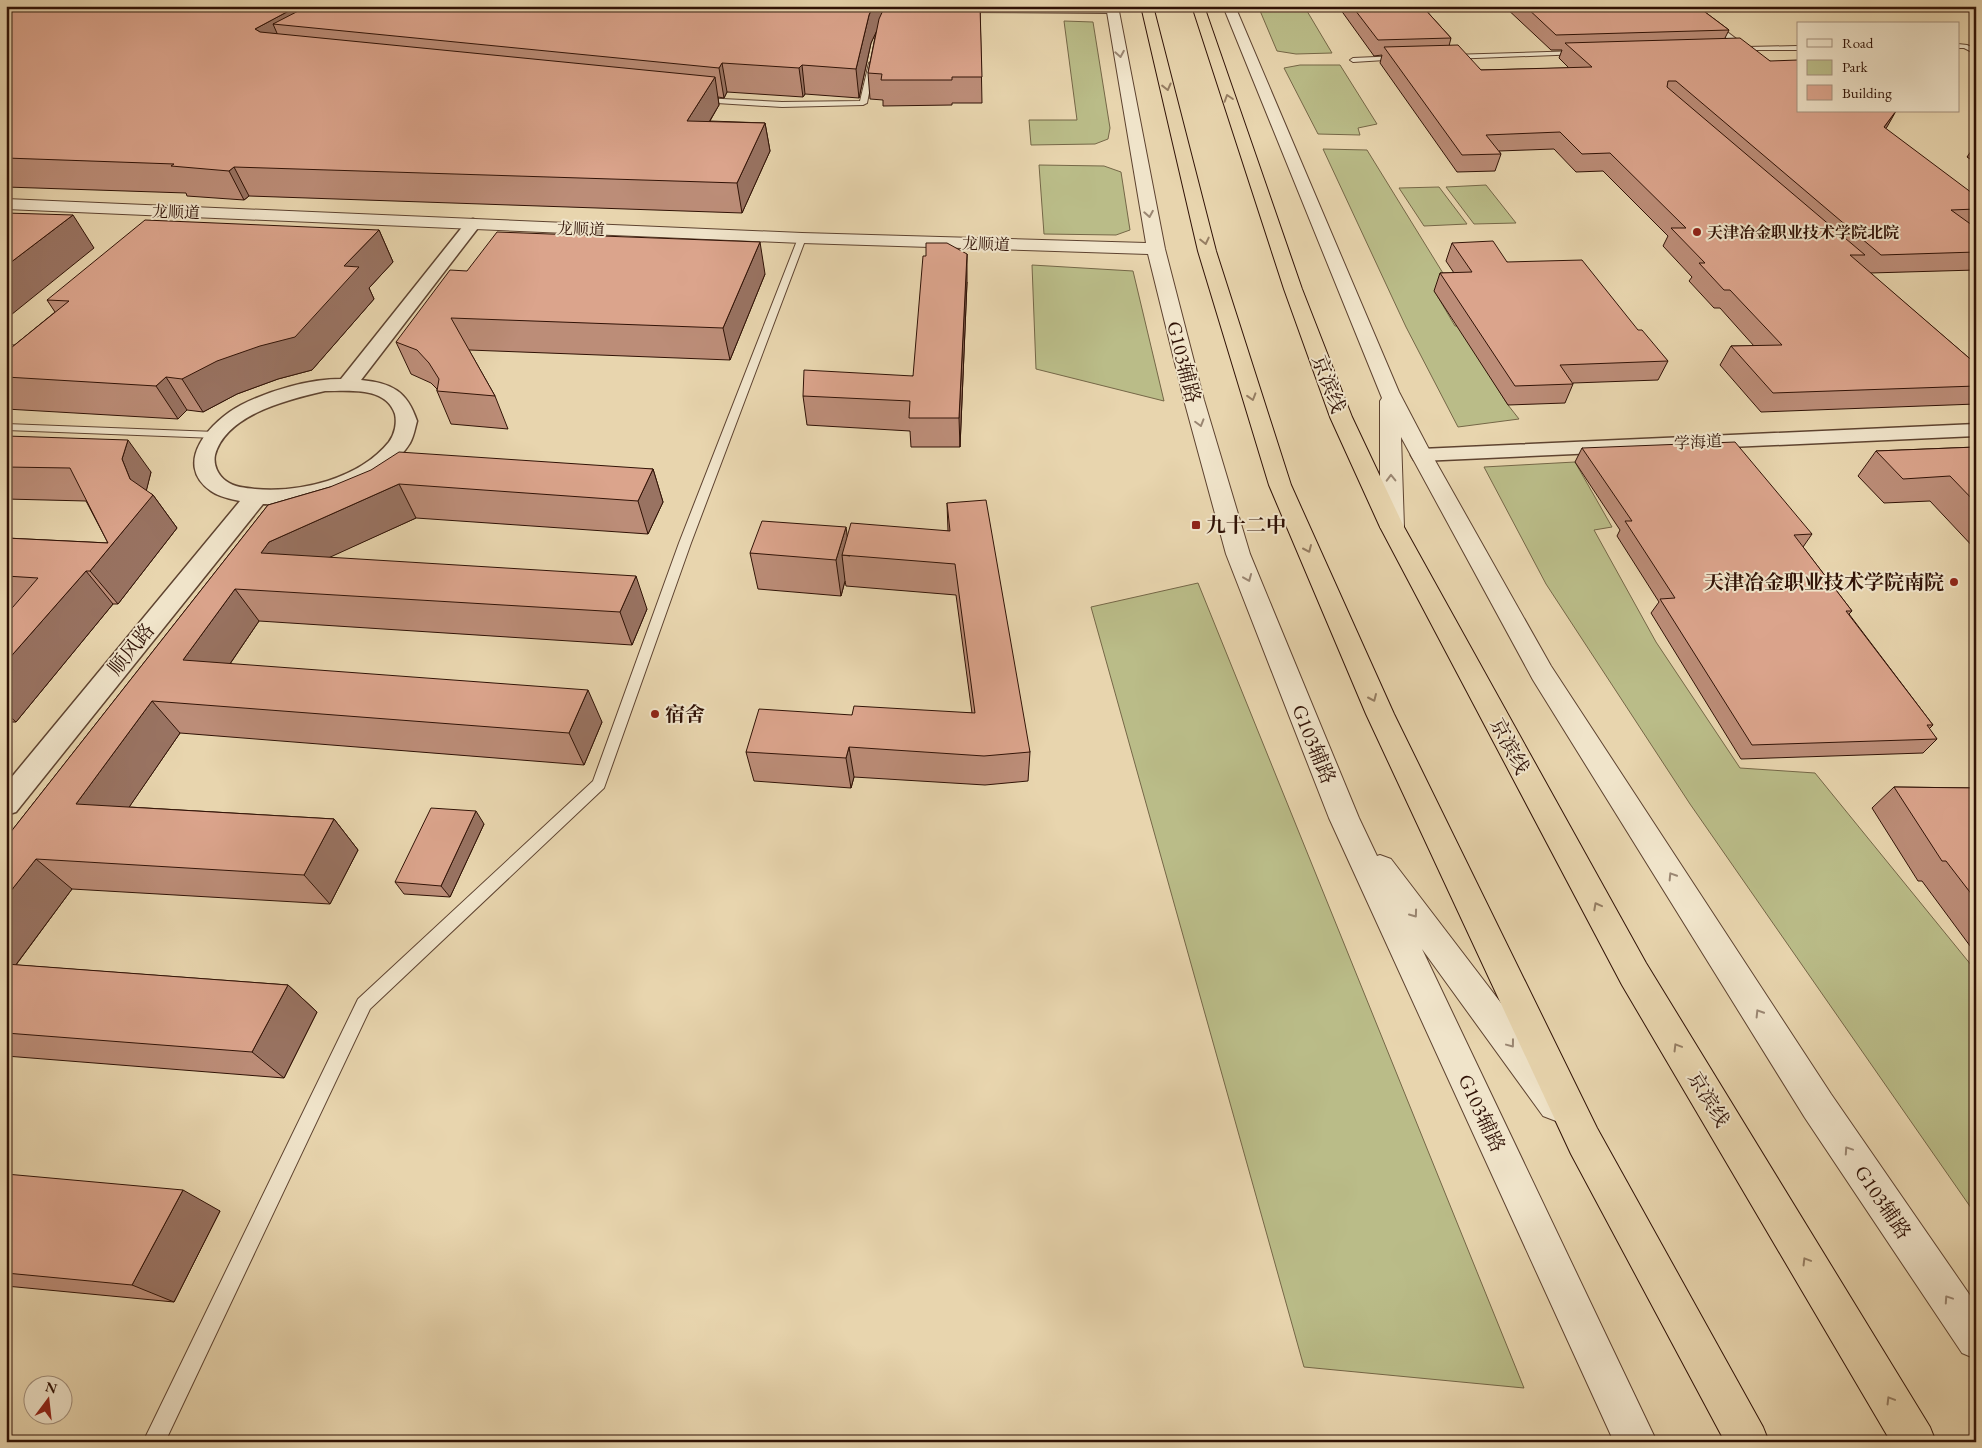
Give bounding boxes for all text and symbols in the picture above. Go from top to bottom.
legend [1797,22,1960,112]
text: Road [1842,33,1874,52]
one-way arrow [1115,50,1125,59]
text: Park [1842,57,1869,76]
one-way arrow [1162,83,1172,91]
text: Building [1842,83,1892,102]
one-way arrow [1224,94,1234,103]
street label: 龙顺道 [152,201,200,223]
one-way arrow [1144,210,1154,219]
street label: 龙顺道 [557,218,605,240]
place label: 天津冶金职业技术学院北院 [1707,222,1899,243]
marker: 天津冶金职业技术学院北院 [1691,226,1703,238]
street label: 龙顺道 [962,233,1010,255]
one-way arrow [1199,237,1210,246]
street label: G103辅路 [1161,318,1207,406]
street label: 京滨线 [1306,351,1352,417]
one-way arrow [1247,392,1257,400]
one-way arrow [1195,418,1205,426]
street label: 学海道 [1673,430,1723,454]
one-way arrow [1386,474,1396,482]
place label: 九十二中 [1206,512,1286,538]
marker: 九十二中 [1190,519,1202,531]
one-way arrow [1301,544,1312,553]
place label: 天津冶金职业技术学院南院 [1704,569,1944,595]
one-way arrow [1242,573,1252,582]
marker: 天津冶金职业技术学院南院 [1948,576,1960,588]
street label: 顺风路 [102,618,160,680]
one-way arrow [1367,693,1378,702]
street label: G103辅路 [1286,700,1342,788]
place label: 宿舍 [665,701,705,727]
marker: 宿舍 [649,708,661,720]
street label: 京滨线 [1484,713,1536,779]
one-way arrow [1669,873,1678,882]
one-way arrow [1593,902,1603,911]
one-way arrow [1409,908,1417,917]
one-way arrow [1756,1010,1766,1019]
one-way arrow [1506,1038,1514,1047]
one-way arrow [1674,1043,1684,1052]
street label: 京滨线 [1682,1067,1736,1131]
street label: G103辅路 [1453,1070,1511,1156]
one-way arrow [1845,1146,1854,1156]
street label: G103辅路 [1849,1160,1917,1244]
one-way arrow [1803,1257,1813,1266]
one-way arrow [1945,1295,1955,1304]
north arrow [22,1376,72,1426]
text: N [44,1377,60,1398]
one-way arrow [1887,1396,1897,1405]

